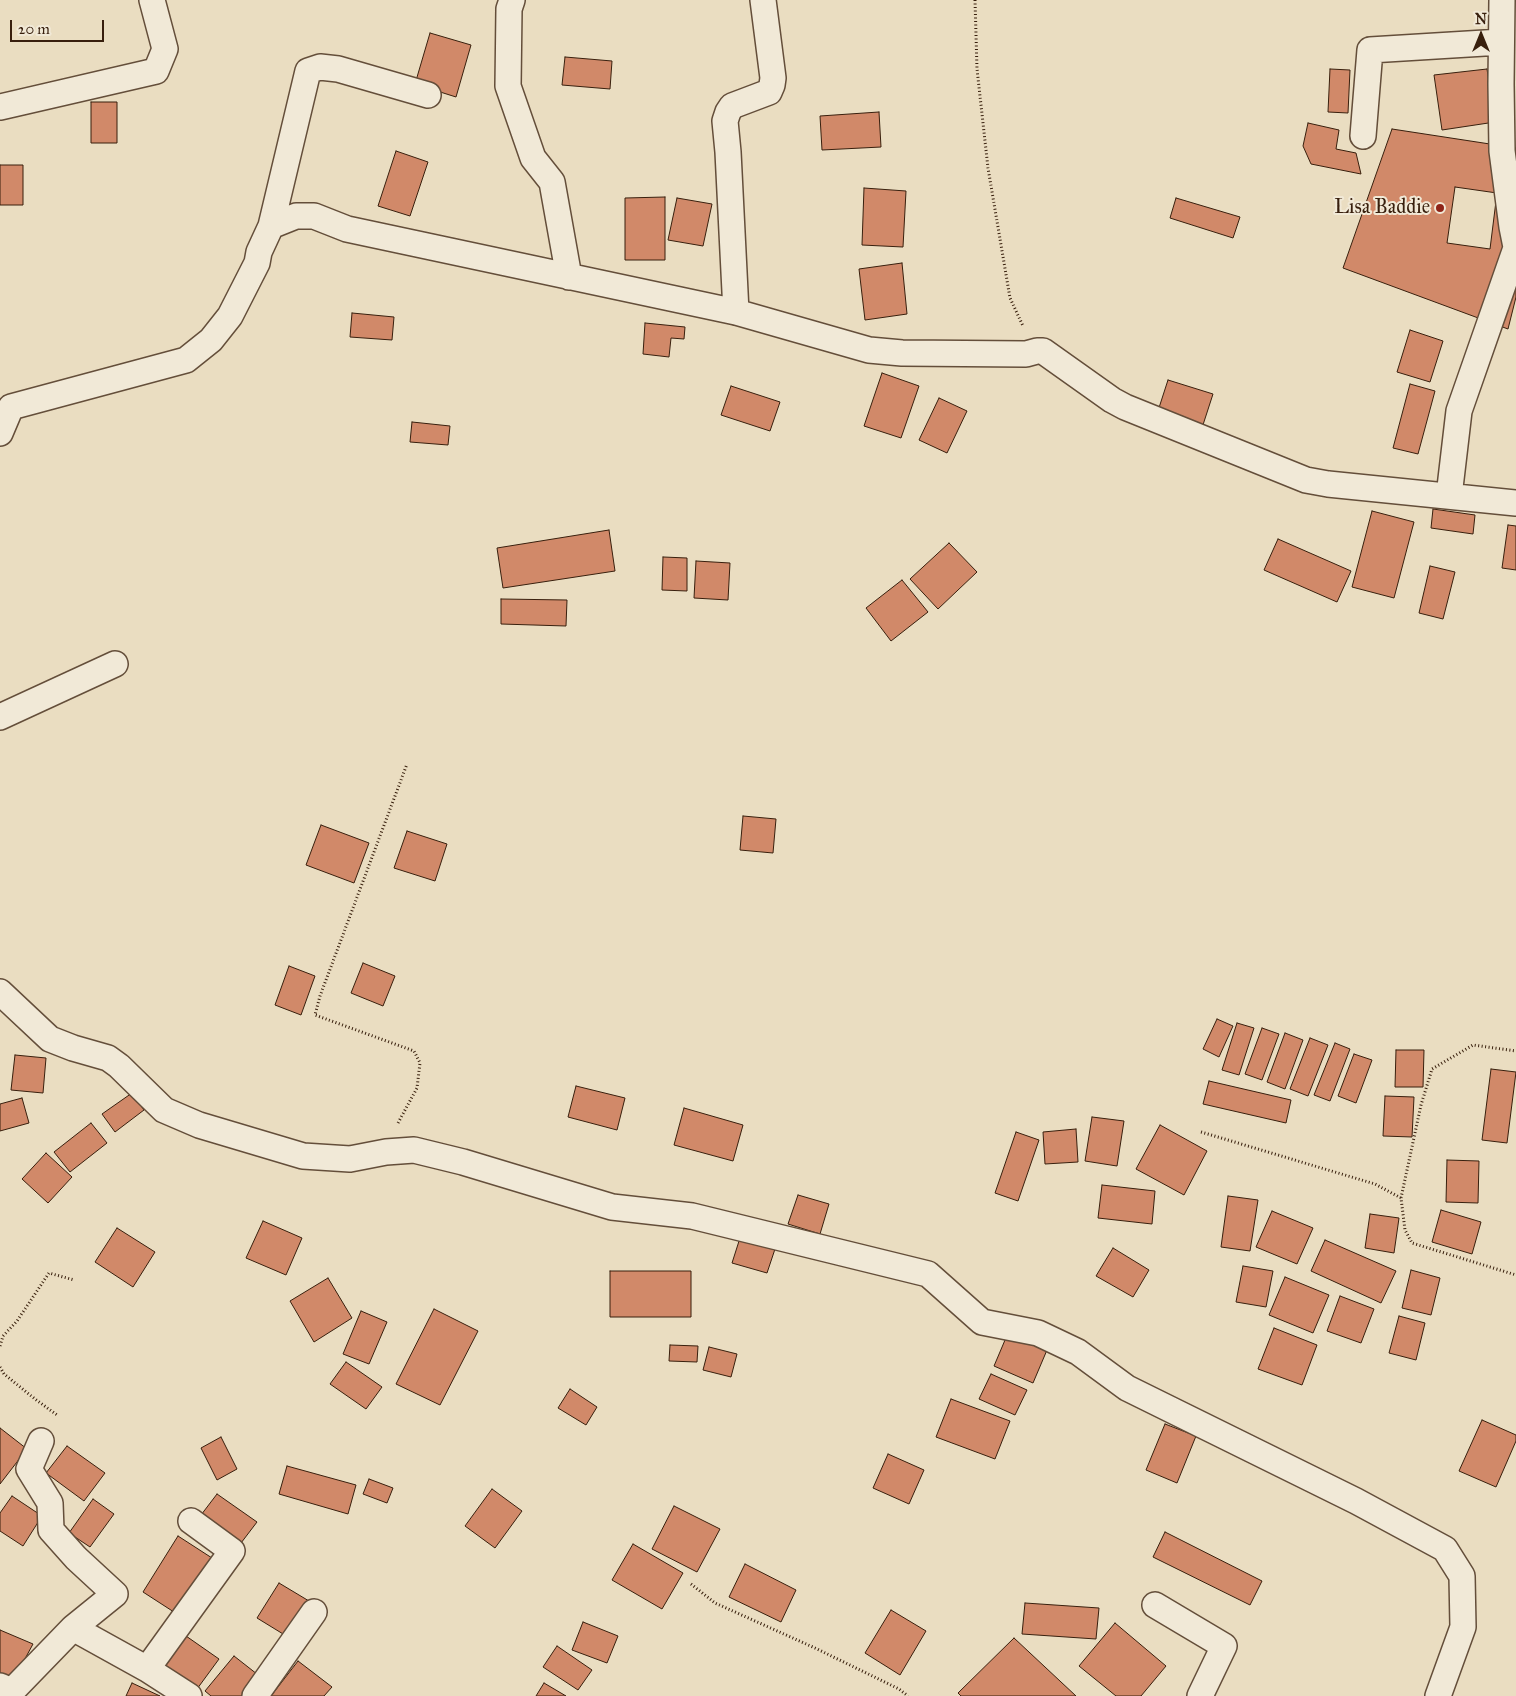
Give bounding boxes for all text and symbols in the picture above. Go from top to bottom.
scale bar [12,10,106,42]
north arrow [1456,10,1506,60]
text: N [1475,11,1487,28]
text: 20 m [18,20,50,38]
place label: Lisa Baddie [1334,196,1430,220]
marker: Lisa Baddie [1434,202,1446,214]

